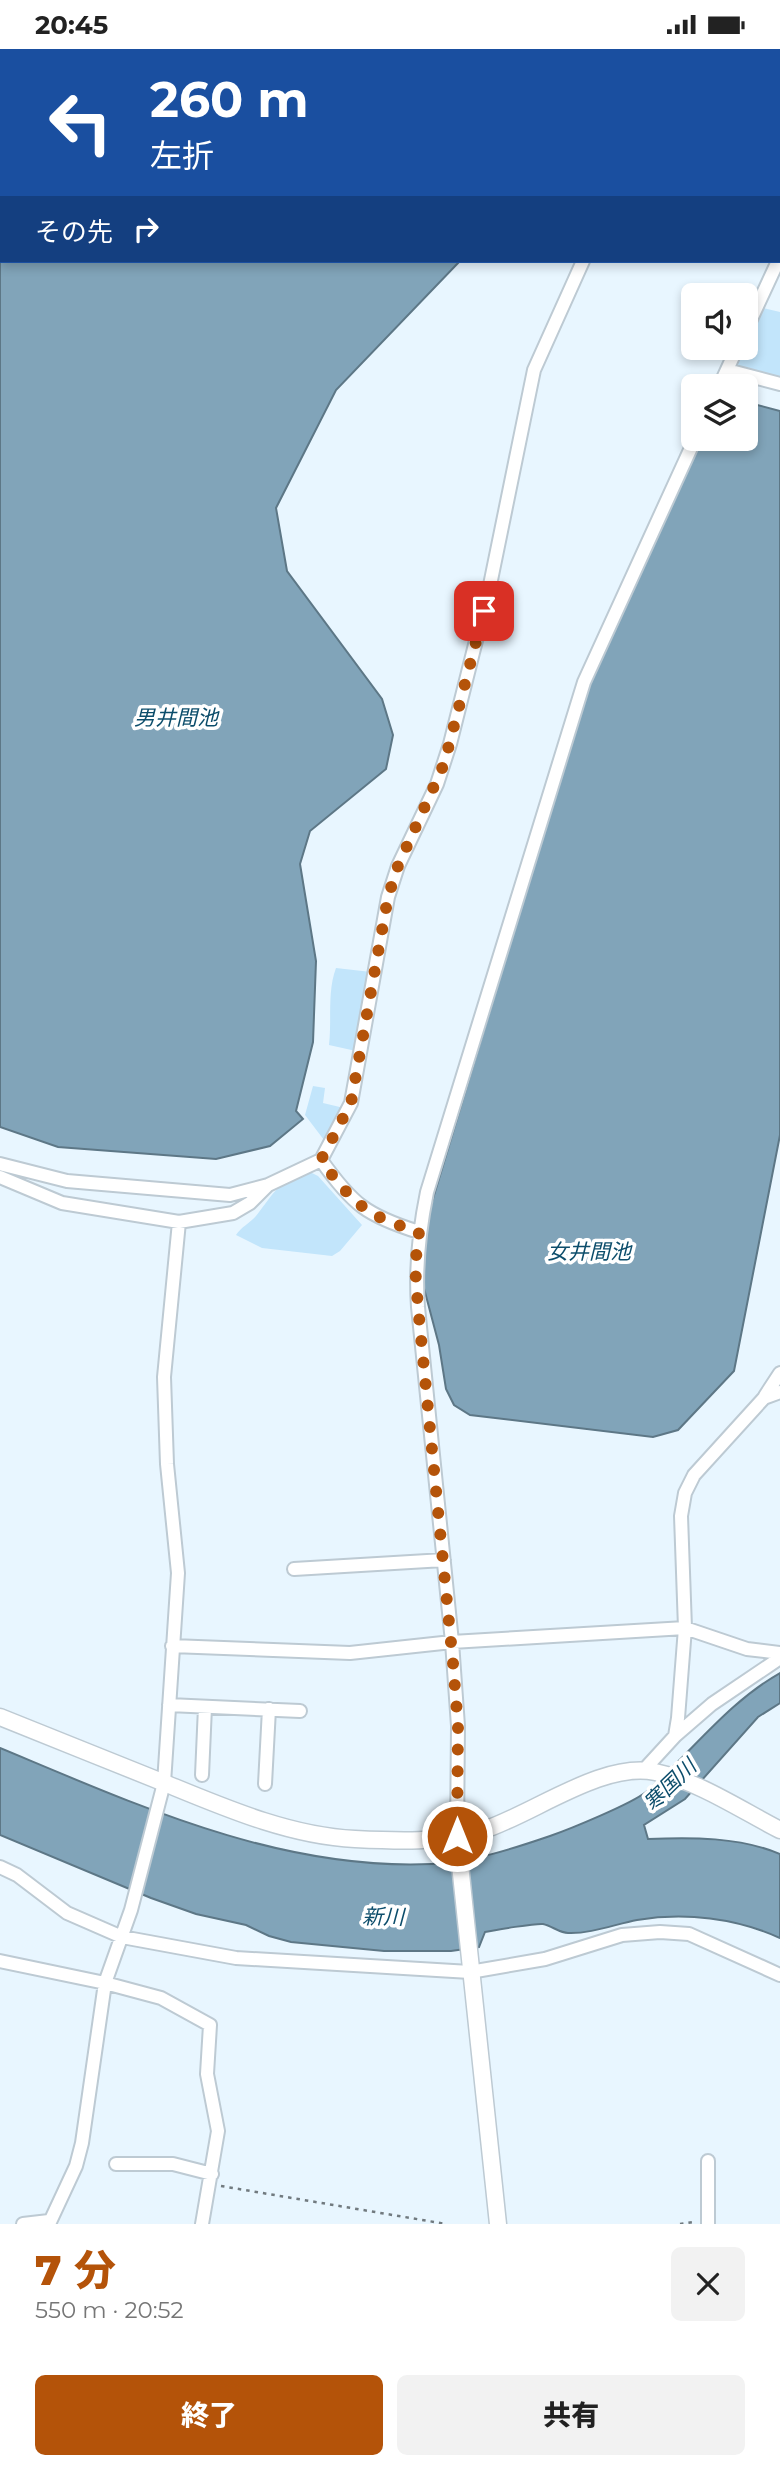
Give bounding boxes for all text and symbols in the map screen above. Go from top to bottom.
text: 20:45 [35,9,108,41]
text: 260 m [150,70,309,129]
icon: left [35,77,126,168]
text: 左折 [150,136,214,175]
icon: right [127,210,165,248]
text: その先 [35,216,113,248]
map controls [681,283,758,451]
button: sound [681,283,758,360]
button: layers [681,374,758,451]
pin [454,581,514,641]
icon: arrive [465,592,503,630]
water label: 男井間池 [134,705,220,730]
water label: 女井間池 [547,1239,633,1264]
water label: 寒国川 [638,1752,702,1816]
position arrow [420,1799,494,1873]
water label: 新川 [362,1904,406,1929]
text: 7 分 [35,2244,116,2296]
button: close [671,2247,745,2321]
text: 550 m · 20:52 [35,2296,184,2324]
button: 終了 [35,2375,383,2455]
button: 共有 [397,2375,745,2455]

